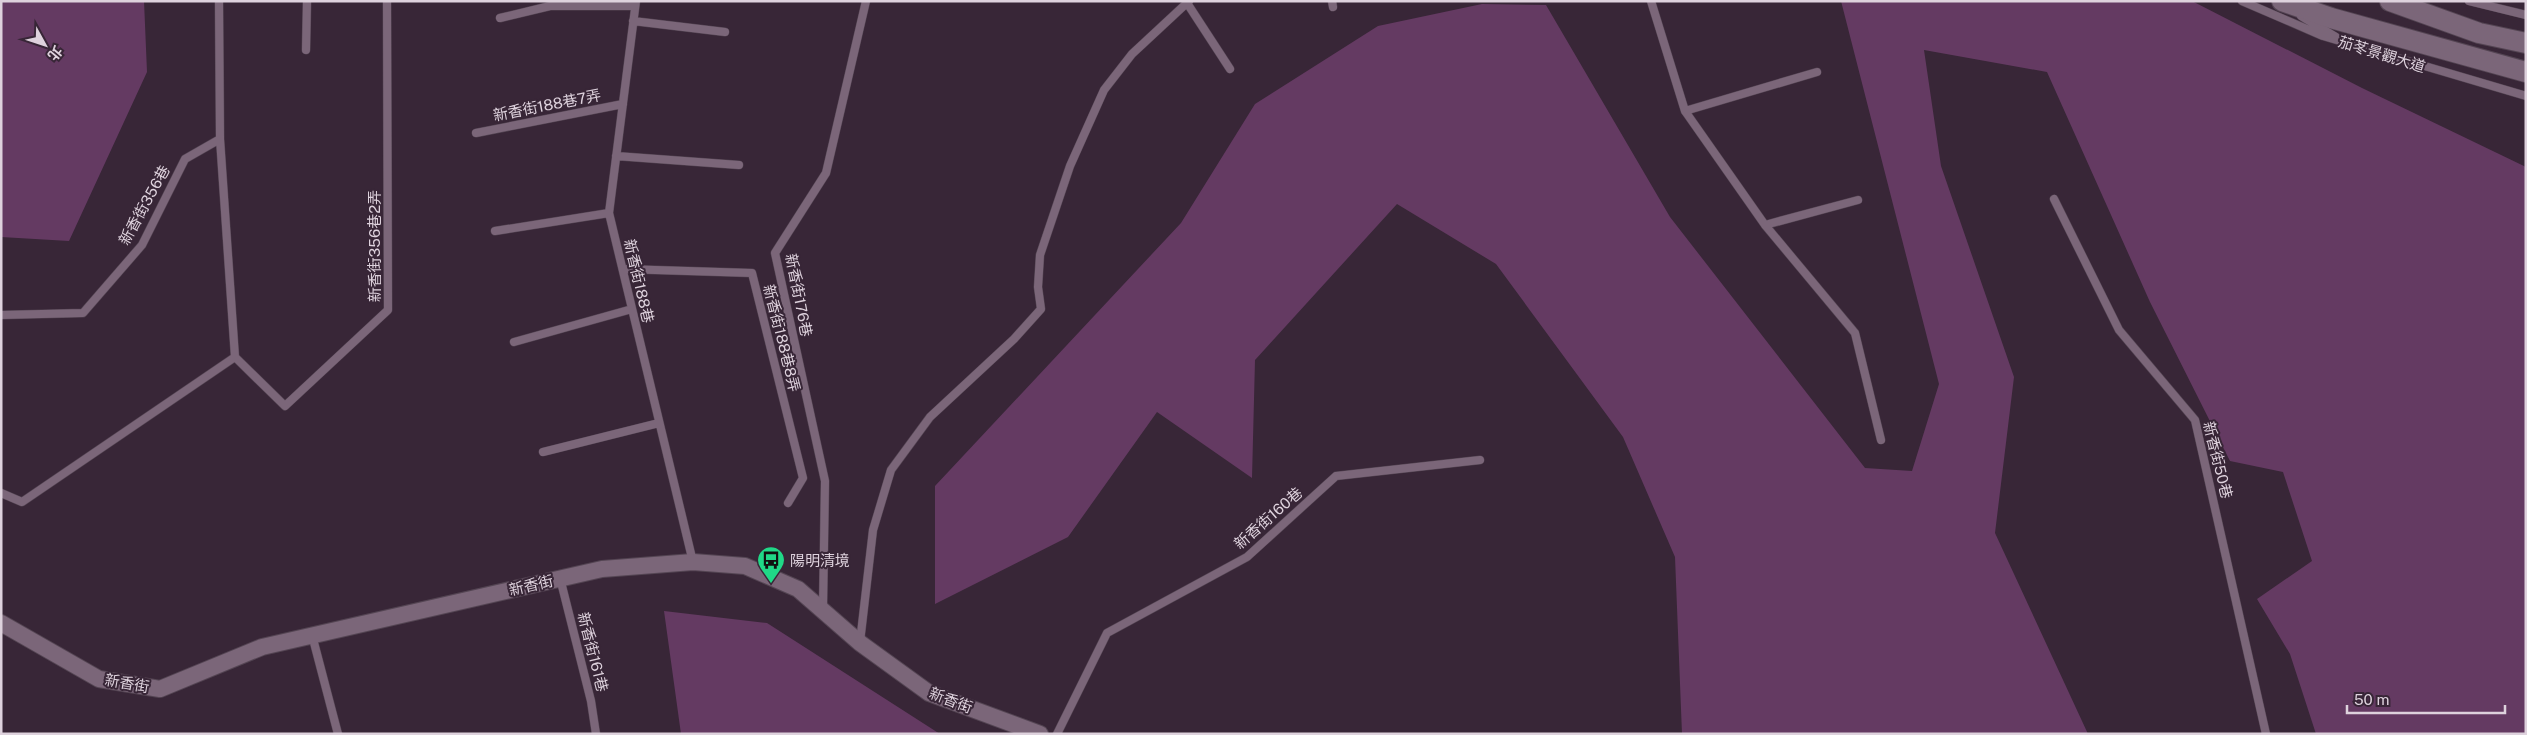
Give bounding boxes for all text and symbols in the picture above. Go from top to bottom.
north arrow [20,20,70,70]
street label: 茄苳景觀大道 [2336,33,2428,75]
text: 北 [44,43,66,64]
street label: 新香街188巷7弄 [492,86,602,124]
street label: 新香街356巷 [115,162,173,248]
street label: 新香街356巷2弄 [366,190,383,302]
street label: 新香街188巷 [621,237,657,325]
street label: 新香街176巷 [783,252,815,338]
street label: 新香街188巷8弄 [760,283,804,393]
street label: 新香街50巷 [2200,420,2236,500]
street label: 新香街160巷 [1231,484,1305,552]
bus stop icon: 陽明清境 [756,545,786,584]
place label: 陽明清境 [790,552,850,569]
street label: 新香街 [507,572,555,598]
street label: 新香街161巷 [575,610,611,694]
street label: 新香街 [103,671,151,695]
scale bar [2347,682,2504,714]
street label: 新香街 [927,684,975,716]
text: 50 m [2354,691,2389,708]

